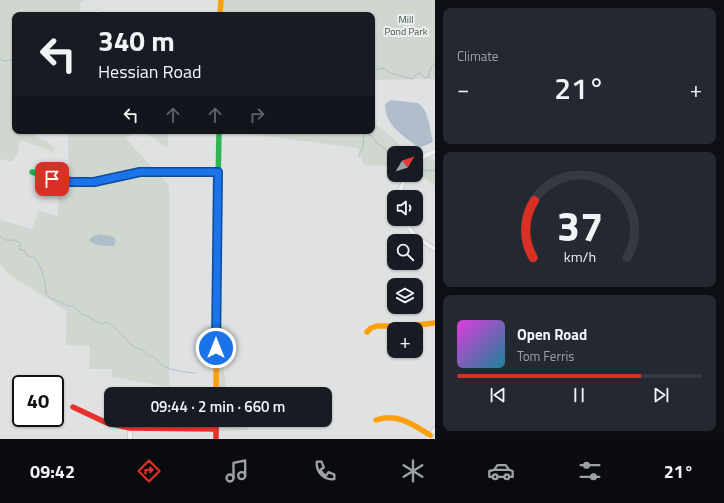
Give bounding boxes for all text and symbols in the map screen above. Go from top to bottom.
park label: Mill Pond Park [384,12,428,39]
text: 340 m [98,19,175,62]
icon: left [32,28,84,80]
text: Climate [457,46,498,66]
text: Hessian Road [98,58,201,85]
text: 21° [554,65,605,111]
text: − [457,72,469,106]
text: + [690,72,702,106]
icon: left [120,104,142,126]
icon: ahead [162,104,184,126]
icon: ahead [204,104,226,126]
icon: right [246,104,268,126]
north arrow [387,146,423,182]
map controls [387,146,423,358]
pin [35,162,69,196]
icon: arrive [41,168,63,190]
button: sound [387,190,423,226]
text: 37 [556,193,603,256]
button: search [387,234,423,270]
text: km/h [563,245,596,267]
button: layers [387,278,423,314]
button: + [387,322,423,358]
text: Open Road [517,323,587,346]
position arrow [195,327,237,369]
text: Tom Ferris [517,346,574,366]
speed limit sign: 40 [12,375,64,427]
icon: previous [487,384,509,406]
icon: pause [568,384,590,406]
icon: next [650,384,672,406]
text: 09:44 · 2 min · 660 m [151,395,285,418]
icon: directions [135,457,163,485]
icon: music [223,457,251,485]
icon: phone [311,457,339,485]
icon: climate [399,457,427,485]
icon: car [487,457,515,485]
icon: filters [576,457,604,485]
text: 09:42 [30,458,75,485]
text: 21° [664,458,694,485]

